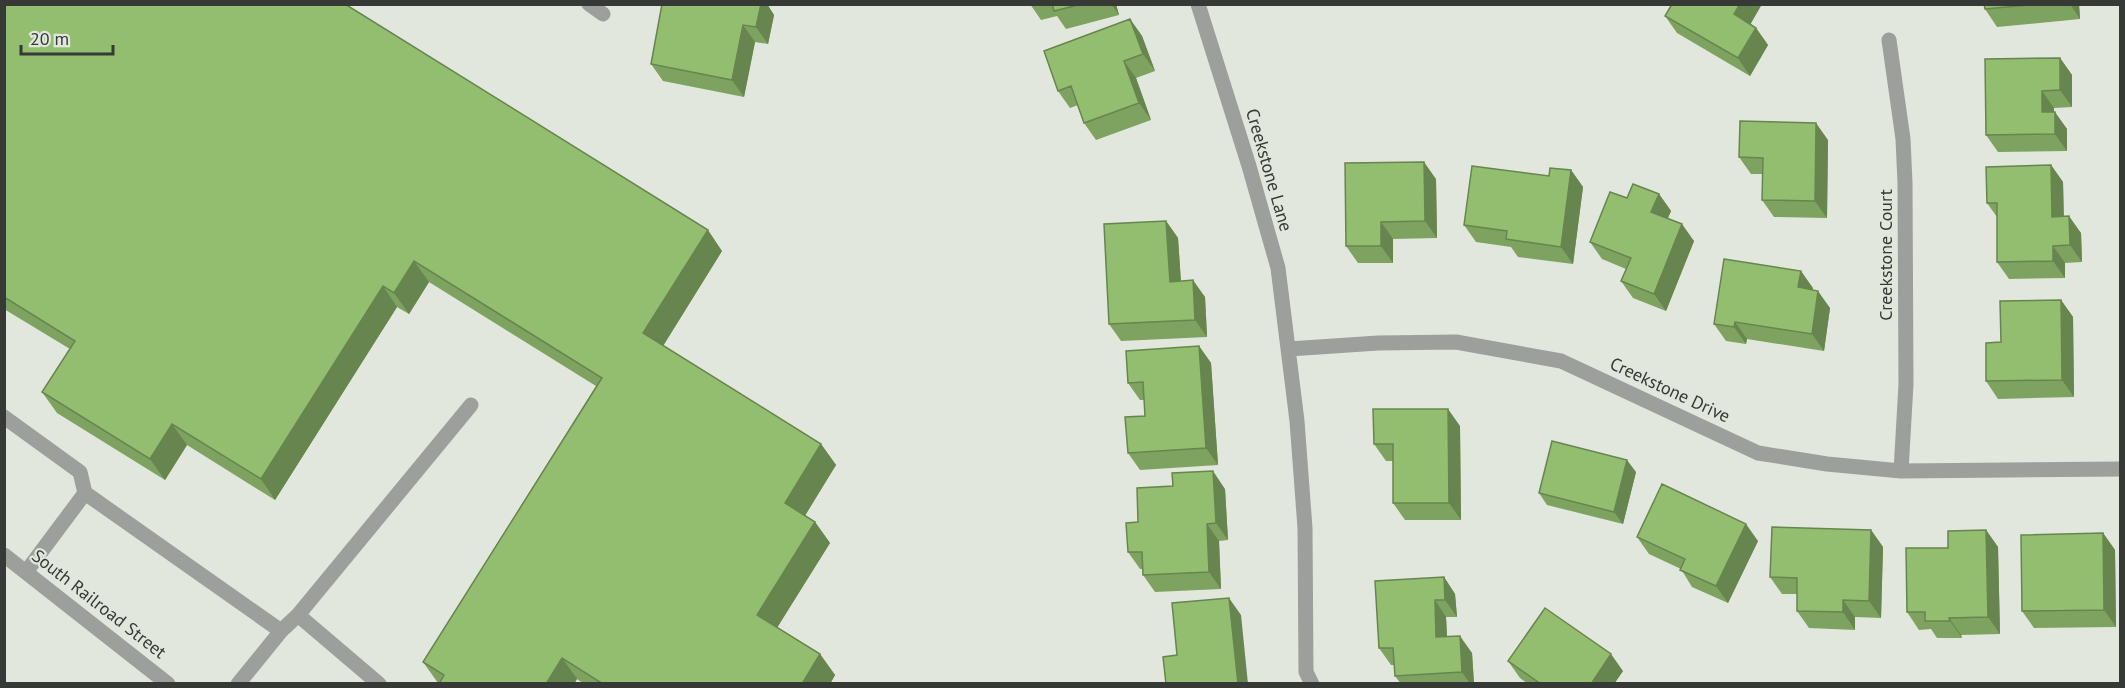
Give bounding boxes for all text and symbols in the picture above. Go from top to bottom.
scale bar [21,18,112,56]
text: 20 m [30,27,69,50]
street label: Creekstone Lane [1241,106,1298,234]
street label: Creekstone Court [1874,189,1897,321]
street label: Creekstone Drive [1606,352,1734,427]
street label: South Railroad Street [27,544,171,663]

